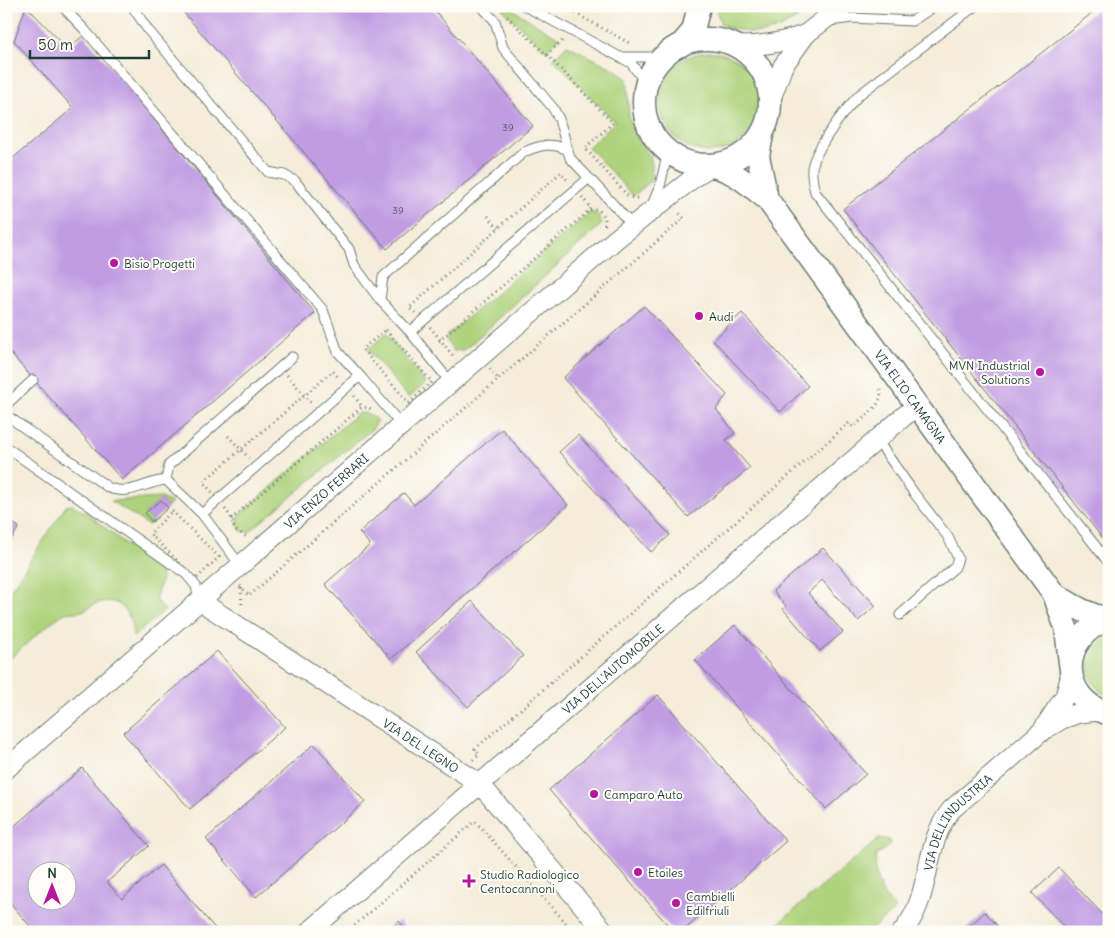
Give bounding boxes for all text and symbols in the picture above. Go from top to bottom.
scale bar [30,28,149,60]
text: 50 m [38,35,73,54]
house number: 39 [502,121,514,134]
house number: 39 [392,204,404,217]
place label: Bisio Progetti [124,256,195,271]
marker: Bisio Progetti [108,257,120,269]
place label: Audi [709,309,733,324]
marker: Audi [693,310,705,322]
street label: VIA ELIO CAMAGNA [872,347,950,446]
place label: MVN Industrial Solutions [949,358,1030,387]
marker: MVN Industrial Solutions [1034,366,1046,378]
street label: VIA ENZO FERRARI [281,450,371,532]
street label: VIA DELL'AUTOMOBILE [559,621,667,717]
street label: VIA DEL LEGNO [380,715,462,776]
street label: VIA DELL'INDUSTRIA [920,770,995,872]
place label: Camparo Auto [604,787,683,802]
marker: Camparo Auto [588,788,600,800]
north arrow [28,860,78,910]
text: N [47,864,57,882]
place label: Etoiles [648,865,683,880]
marker: Etoiles [632,866,644,878]
place label: Studio Radiologico Centocannoni [480,867,579,896]
marker: Studio Radiologico Centocannoni [462,874,476,888]
place label: Cambielli Edilfriuli [686,889,735,918]
marker: Cambielli Edilfriuli [670,897,682,909]

